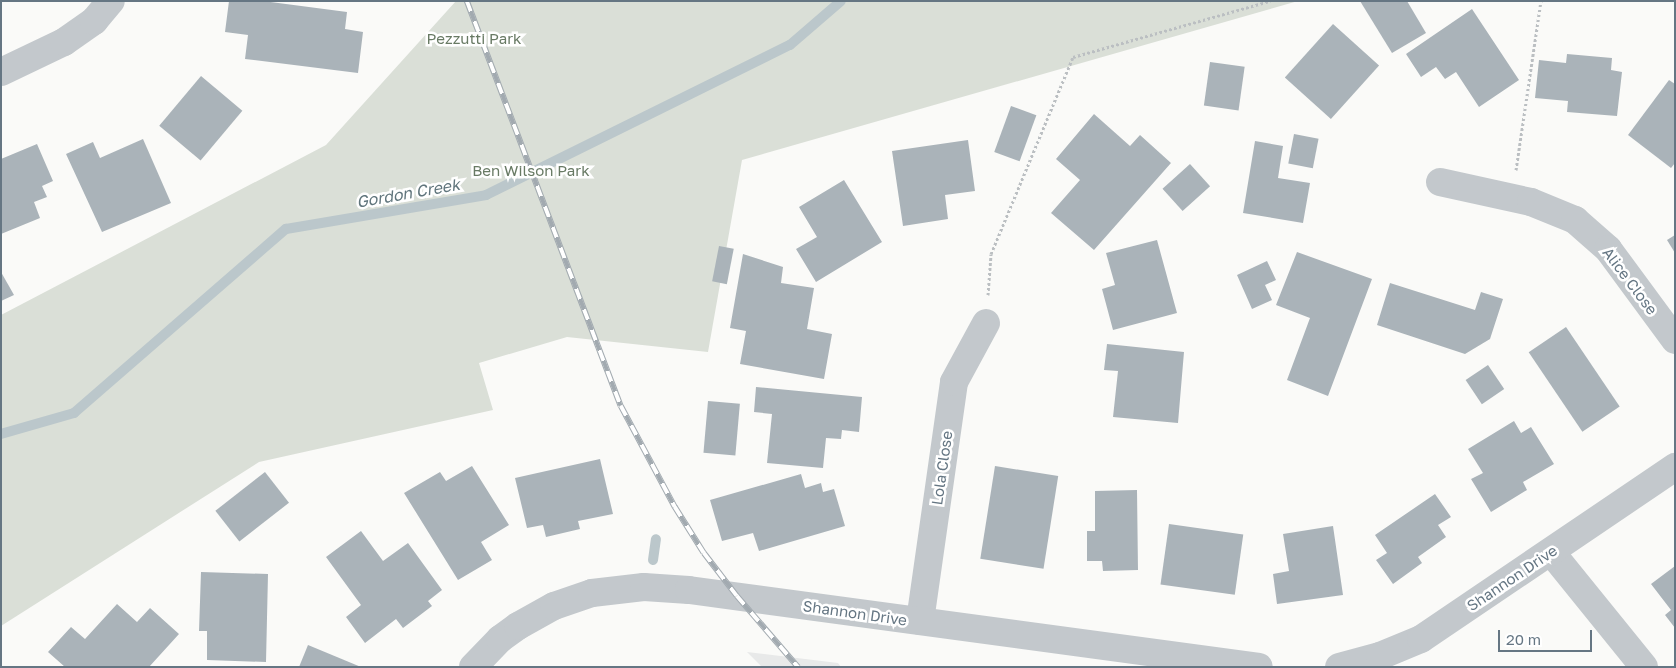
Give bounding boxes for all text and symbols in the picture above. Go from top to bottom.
park label: Pezzutti Park [427,30,521,48]
park label: Ben Wilson Park [472,162,590,180]
water label: Gordon Creek [355,174,461,212]
street label: Alice Close [1599,244,1661,318]
street label: Lola Close [928,430,956,506]
street label: Shannon Drive [1463,541,1561,615]
street label: Shannon Drive [802,597,908,629]
scale bar [1501,620,1595,652]
text: 20 m [1506,630,1541,648]

